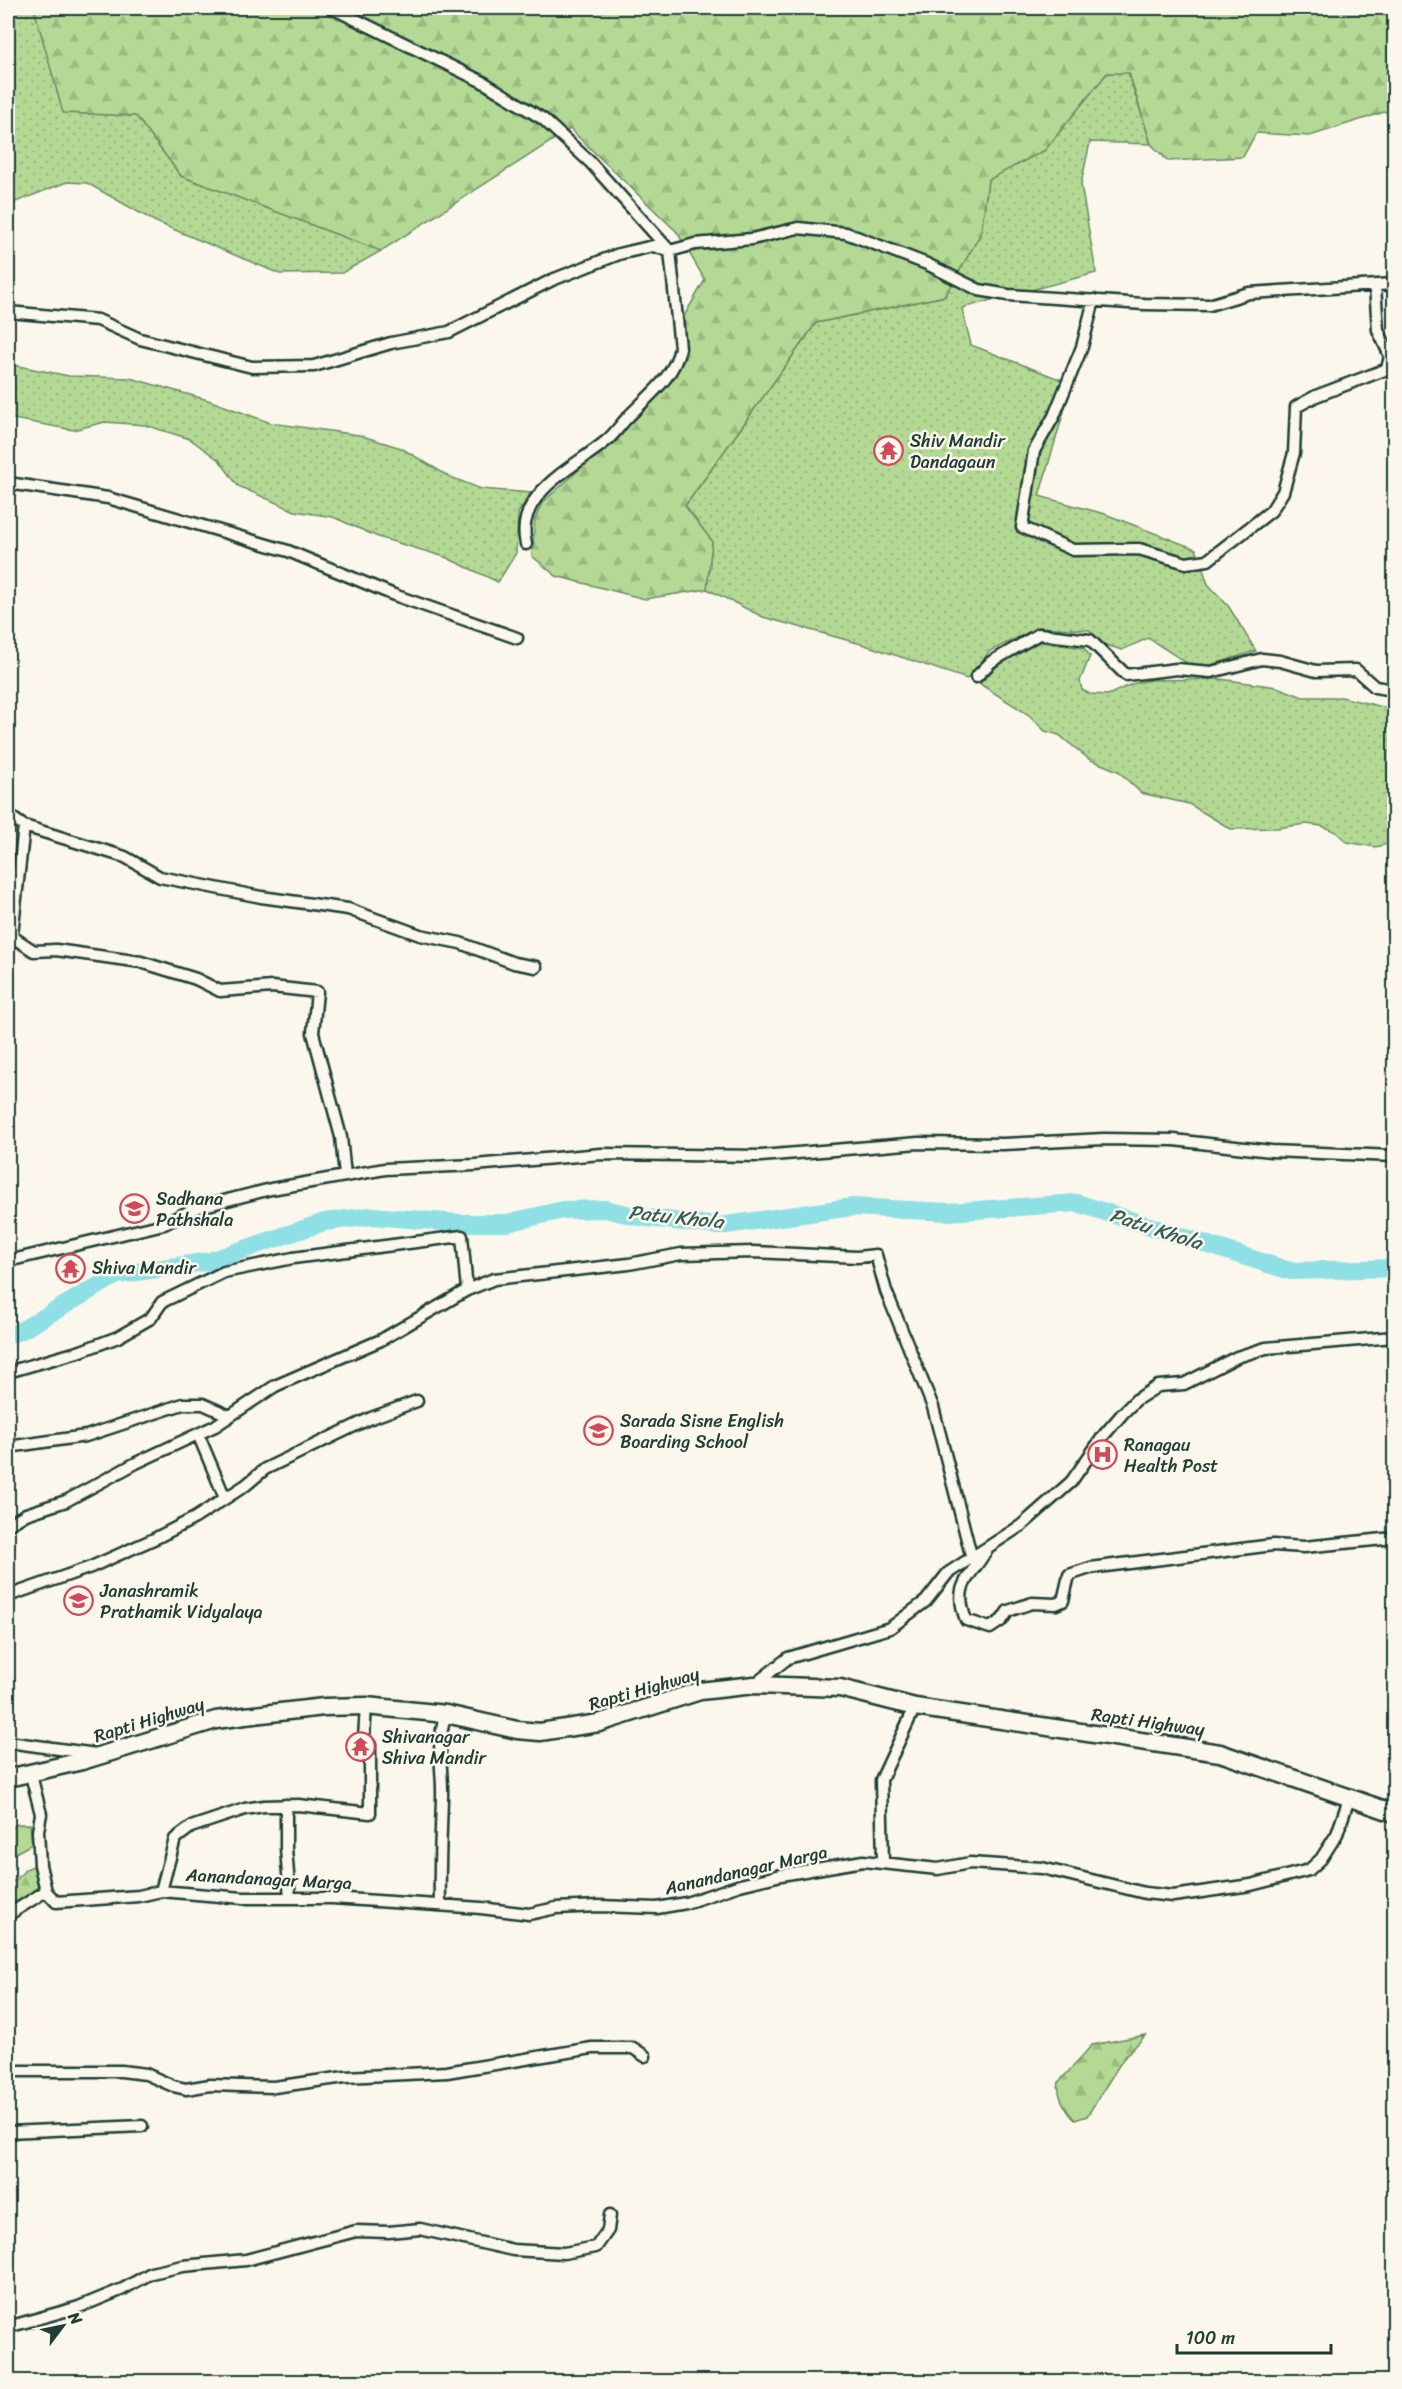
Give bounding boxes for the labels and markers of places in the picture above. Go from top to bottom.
place label: Shiv Mandir Dandagaun [910,425,1006,478]
temple icon: Shiv Mandir Dandagaun [873,435,905,467]
place label: Sadhana Pathshala [156,1183,233,1236]
school or university icon: Sadhana Pathshala [119,1193,151,1225]
temple icon: Shiva Mandir [55,1252,87,1284]
place label: Shiva Mandir [92,1252,197,1284]
place label: Sarada Sisne English Boarding School [620,1405,784,1458]
school or university icon: Sarada Sisne English Boarding School [583,1415,615,1447]
place label: Ranagau Health Post [1124,1429,1218,1482]
hospital icon: Ranagau Health Post [1087,1439,1119,1471]
place label: Janashramik Prathamik Vidyalaya [99,1575,263,1628]
school or university icon: Janashramik Prathamik Vidyalaya [63,1585,95,1617]
place label: Shivanagar Shiva Mandir [382,1721,487,1774]
temple icon: Shivanagar Shiva Mandir [345,1731,377,1763]

